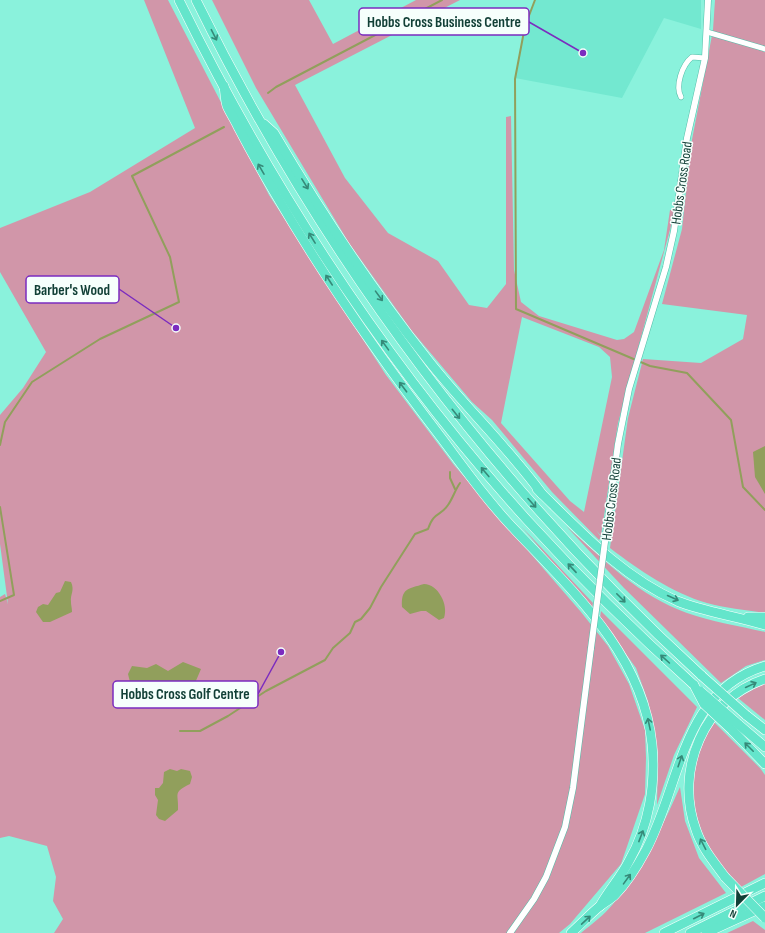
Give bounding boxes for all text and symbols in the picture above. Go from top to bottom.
callout: Hobbs Cross Business Centre [359,8,529,35]
text: Hobbs Cross Business Centre [367,13,521,32]
one-way arrow [210,29,218,41]
street label: Hobbs Cross Road [667,140,696,226]
one-way arrow [257,163,265,175]
one-way arrow [301,178,309,189]
one-way arrow [308,232,316,244]
one-way arrow [324,274,332,286]
callout: Barber's Wood [26,276,119,303]
text: Barber's Wood [34,281,110,300]
one-way arrow [375,290,383,301]
one-way arrow [381,340,390,351]
one-way arrow [399,381,407,392]
one-way arrow [452,408,460,419]
street label: Hobbs Cross Road [598,456,625,542]
one-way arrow [480,466,489,477]
one-way arrow [527,498,536,508]
one-way arrow [567,563,577,573]
one-way arrow [616,593,626,603]
one-way arrow [666,595,678,602]
one-way arrow [660,654,670,664]
callout: Hobbs Cross Golf Centre [113,681,258,708]
one-way arrow [745,681,757,688]
text: Hobbs Cross Golf Centre [120,685,250,704]
one-way arrow [644,717,652,730]
one-way arrow [744,742,754,752]
one-way arrow [676,755,684,767]
one-way arrow [637,831,645,843]
one-way arrow [699,839,706,851]
one-way arrow [623,873,632,884]
north arrow [717,885,757,925]
text: N [728,907,739,921]
one-way arrow [693,911,705,919]
one-way arrow [581,915,591,924]

